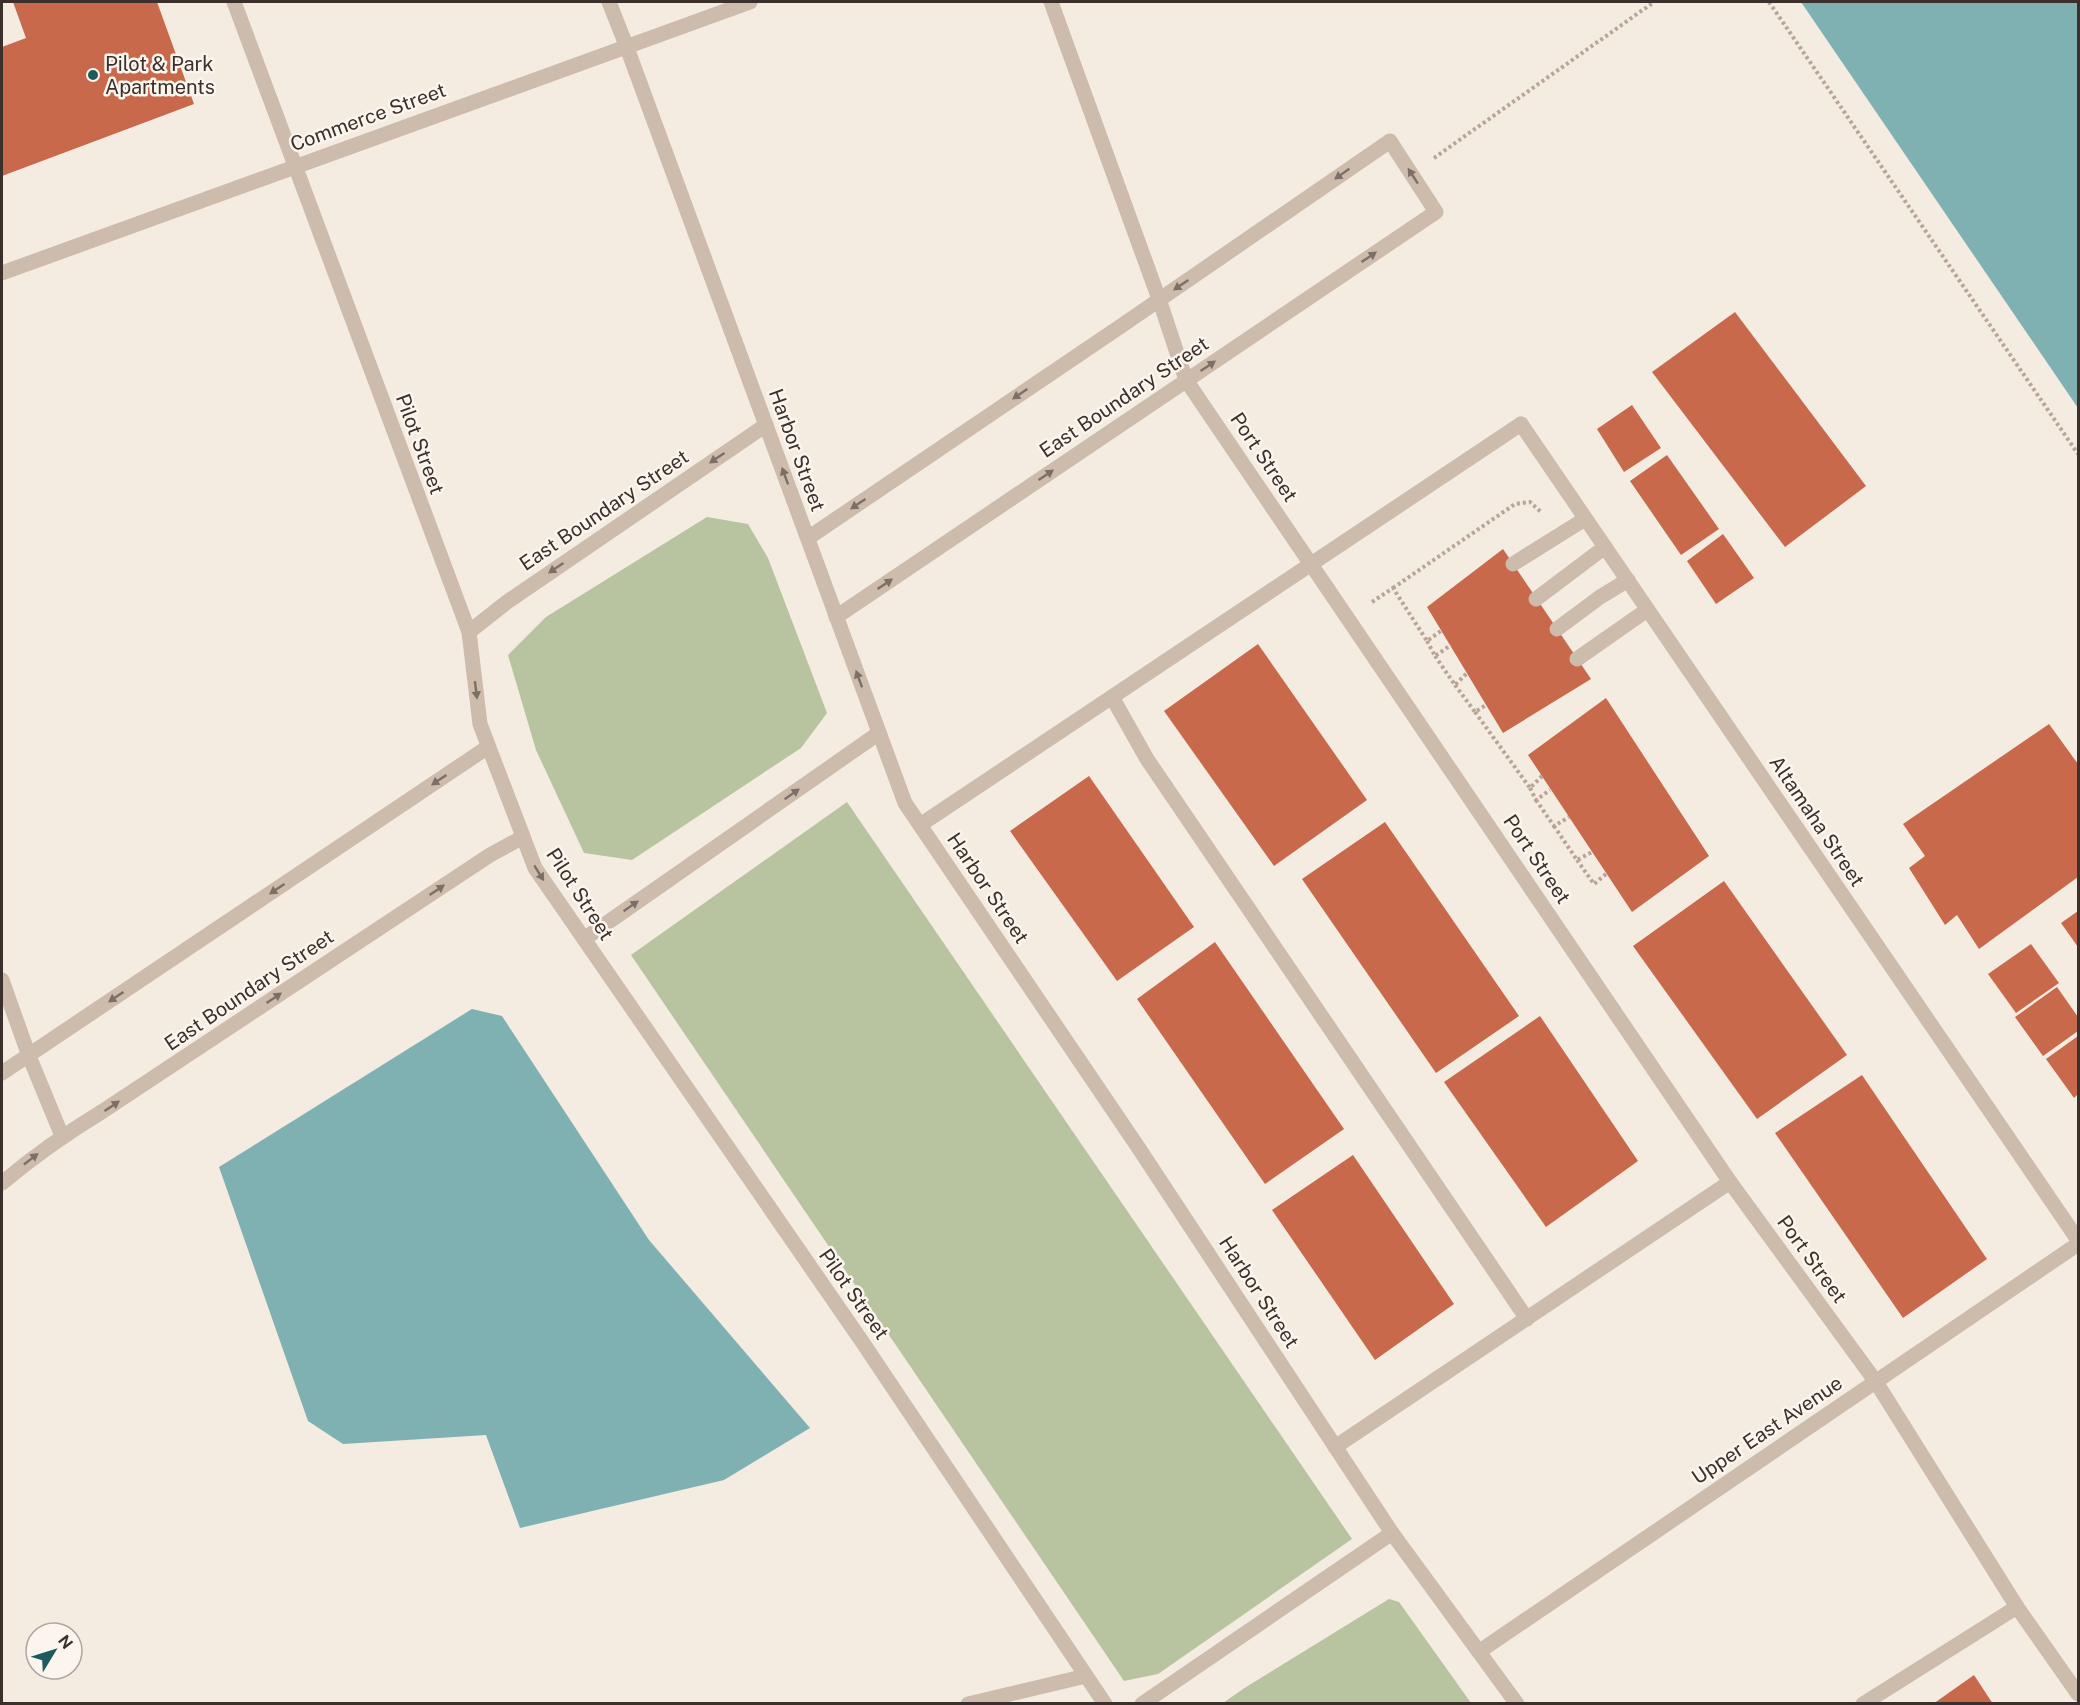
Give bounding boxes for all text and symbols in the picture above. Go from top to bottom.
place label: Pilot & Park Apartments [105,52,215,99]
marker: Pilot & Park Apartments [86,68,100,82]
street label: Commerce Street [287,78,449,156]
one-way arrow [1334,168,1350,180]
one-way arrow [1407,168,1418,185]
one-way arrow [1361,251,1378,262]
one-way arrow [1173,279,1189,290]
street label: East Boundary Street [1035,331,1213,463]
one-way arrow [1200,361,1216,372]
street label: Harbor Street [764,386,830,514]
one-way arrow [1012,388,1028,399]
street label: Pilot Street [391,390,449,498]
street label: Port Street [1225,408,1303,506]
street label: East Boundary Street [515,444,693,576]
one-way arrow [710,452,726,464]
one-way arrow [779,467,789,485]
one-way arrow [1038,469,1054,481]
one-way arrow [850,498,867,509]
one-way arrow [549,562,565,574]
one-way arrow [876,578,892,590]
one-way arrow [854,669,864,687]
one-way arrow [471,681,480,700]
street label: Altamaha Street [1764,751,1870,891]
one-way arrow [432,774,448,786]
one-way arrow [783,788,799,800]
street label: Port Street [1498,810,1576,908]
street label: Harbor Street [942,828,1034,948]
street label: Pilot Street [541,843,619,945]
one-way arrow [534,865,545,881]
one-way arrow [269,883,286,894]
one-way arrow [429,885,445,896]
one-way arrow [623,900,639,912]
street label: East Boundary Street [160,924,338,1056]
one-way arrow [108,991,124,1003]
one-way arrow [266,992,282,1004]
one-way arrow [104,1101,120,1112]
one-way arrow [23,1152,39,1165]
street label: Port Street [1772,1211,1852,1307]
street label: Harbor Street [1214,1232,1304,1352]
street label: Pilot Street [814,1244,894,1344]
street label: Upper East Avenue [1687,1371,1847,1489]
north arrow [24,1621,84,1681]
text: N [54,1631,77,1653]

